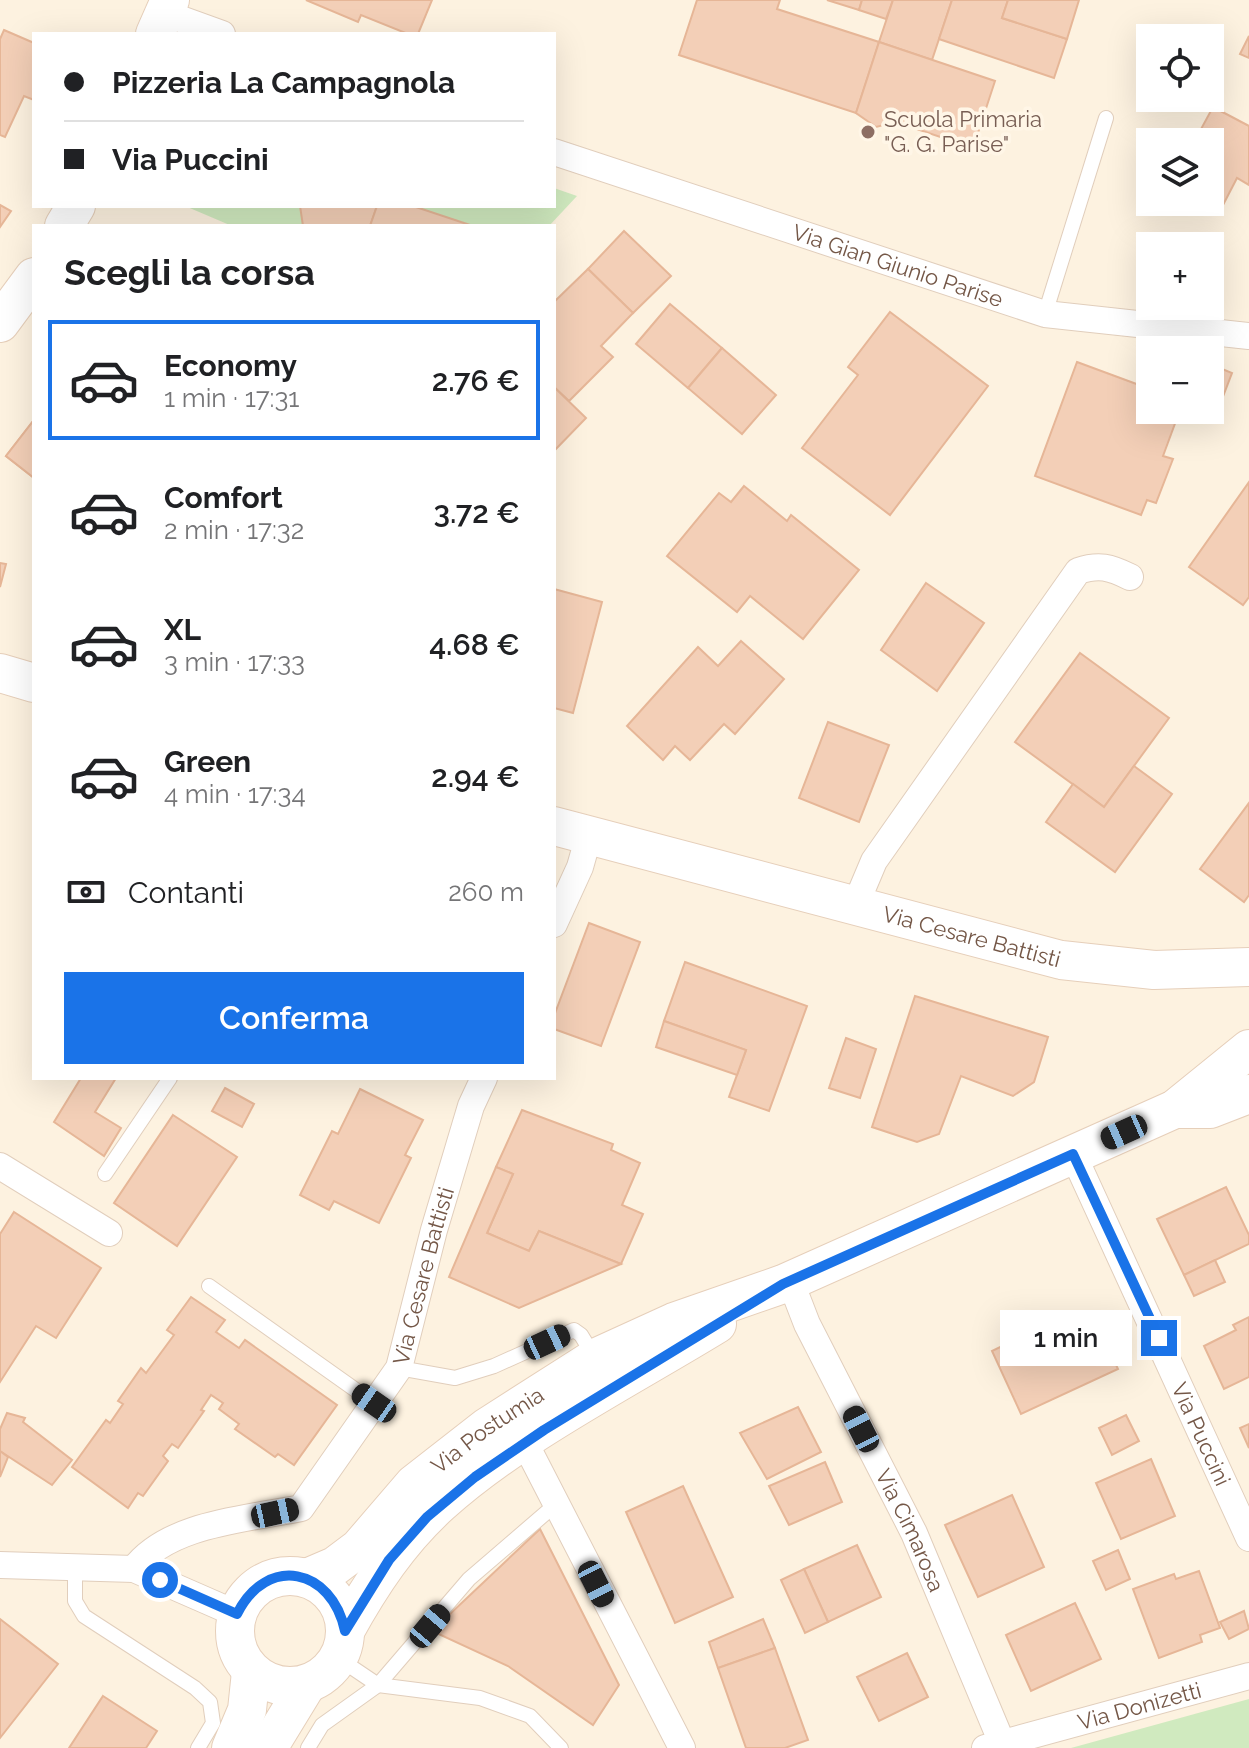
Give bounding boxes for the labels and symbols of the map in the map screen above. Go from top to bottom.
place label: Scuola Primaria "G. G. Parise" [884,106,1042,157]
marker: Scuola Primaria "G. G. Parise" [859,123,877,141]
street label: Via Gian Giunio Parise [789,219,1006,312]
street label: Via Cesare Battisti [880,900,1063,972]
car [1097,1111,1151,1153]
street label: Via Cesare Battisti [387,1184,459,1368]
callout: 1 min [999,1310,1131,1366]
route end [1141,1320,1177,1356]
car [520,1321,574,1363]
street label: Via Puccini [1166,1378,1236,1490]
car [347,1379,401,1427]
street label: Via Postumia [426,1381,548,1479]
car [839,1402,883,1456]
street label: Via Cimarosa [870,1465,950,1596]
car [249,1496,301,1530]
car [574,1557,618,1611]
route start [142,1562,178,1598]
car [405,1600,455,1652]
street label: Via Donizetti [1075,1677,1204,1735]

